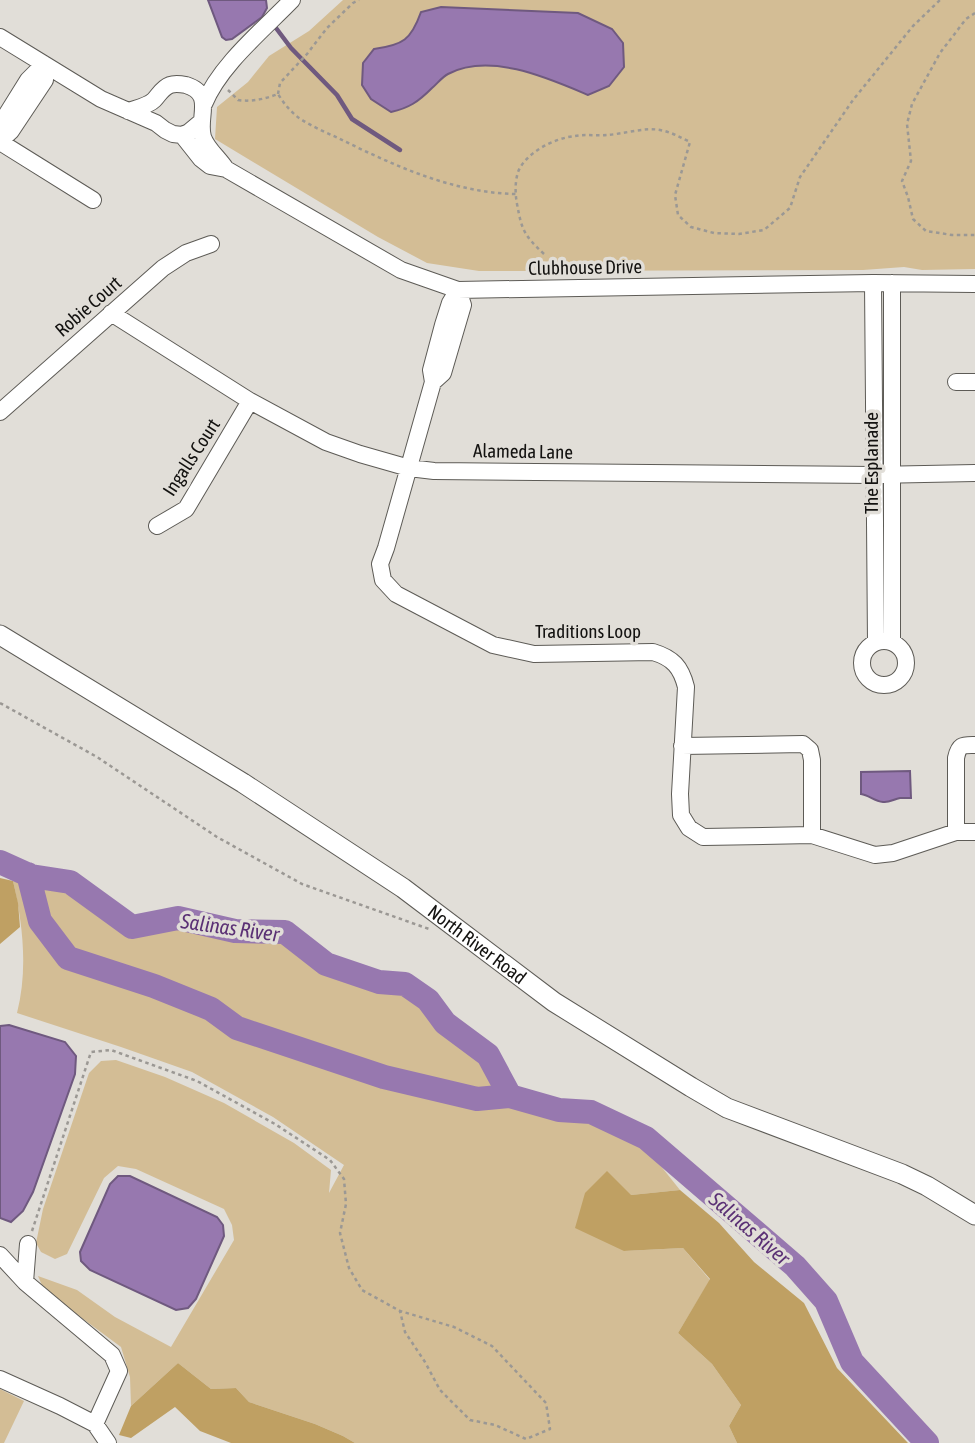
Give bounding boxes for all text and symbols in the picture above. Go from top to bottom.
street label: Clubhouse Drive [528,255,642,279]
street label: Robie Court [50,271,126,341]
street label: The Esplanade [860,412,882,514]
street label: Ingalls Court [158,414,224,500]
street label: Alameda Lane [473,439,573,463]
street label: Traditions Loop [535,620,641,642]
street label: North River Road [424,900,531,988]
water label: Salinas River [178,908,281,946]
water label: Salinas River [704,1186,796,1270]

